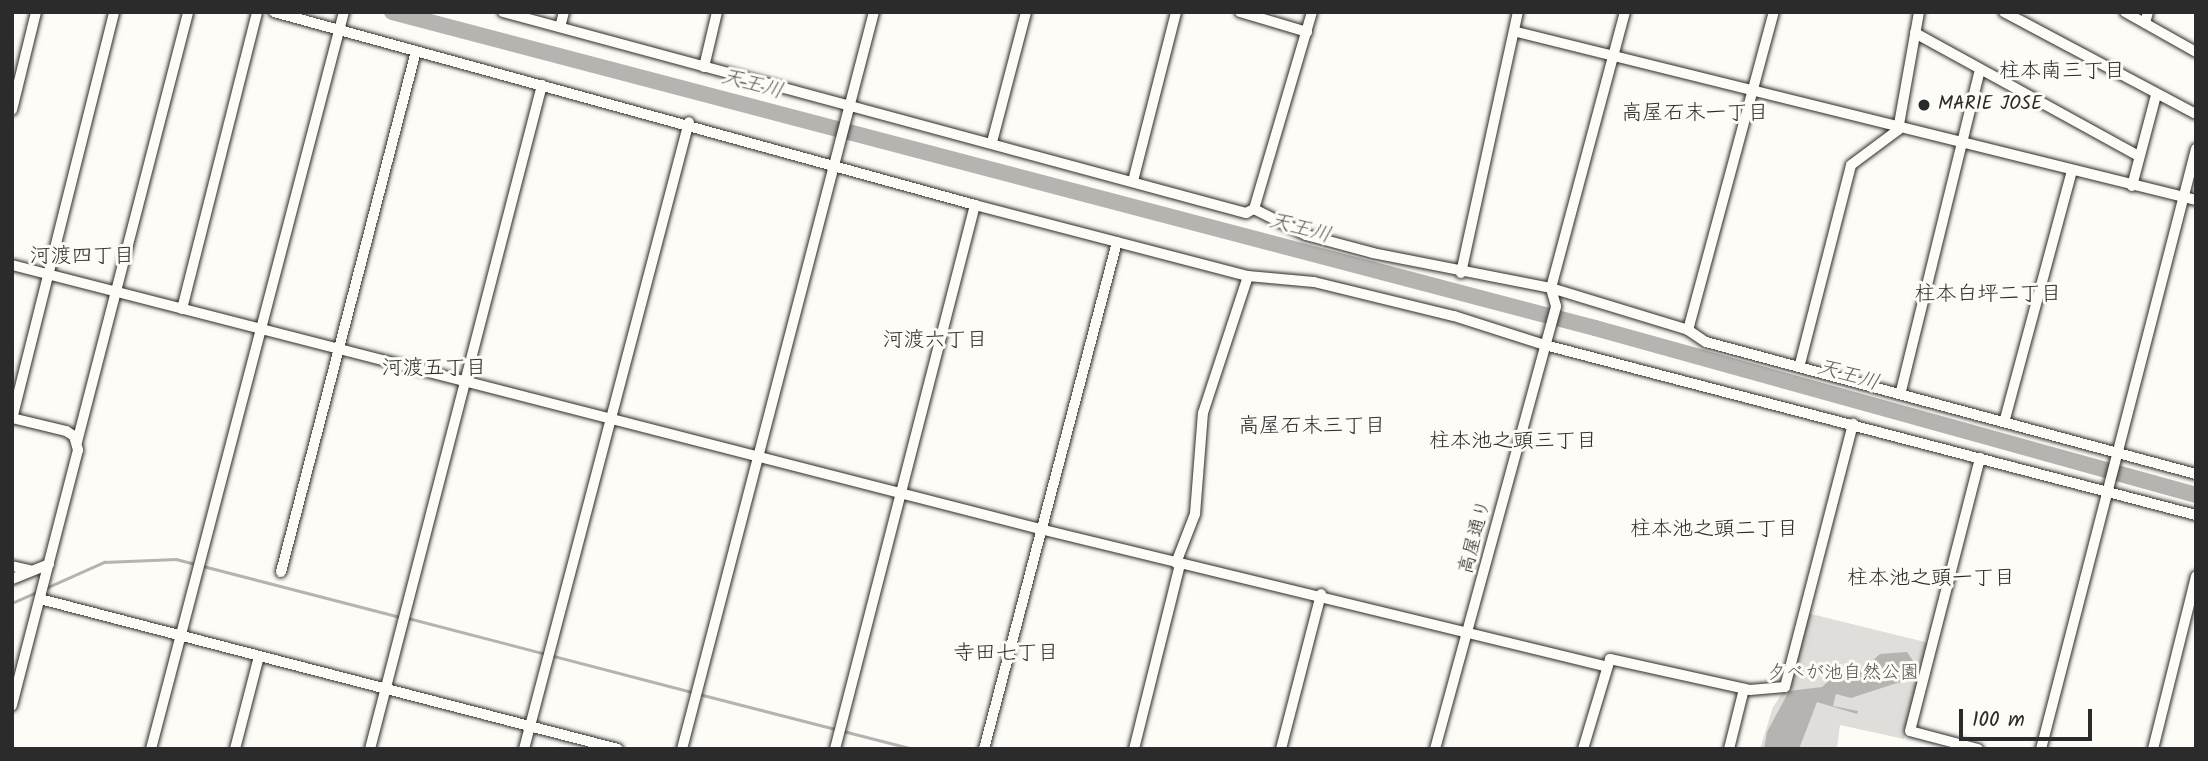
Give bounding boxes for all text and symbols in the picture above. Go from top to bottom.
district label: 柱本南三丁目 [1999,59,2125,85]
water label: 天王川 [718,65,786,105]
place label: MARIE JOSE [1938,94,2042,116]
marker: MARIE JOSE [1916,97,1932,113]
district label: 高屋石末一丁目 [1622,101,1768,127]
water label: 天王川 [1266,209,1334,249]
district label: 河渡四丁目 [30,244,134,270]
district label: 柱本白坪二丁目 [1915,282,2061,308]
district label: 河渡六丁目 [883,328,987,354]
water label: 天王川 [1814,355,1882,397]
district label: 河渡五丁目 [382,356,486,382]
district label: 高屋石末三丁目 [1239,414,1385,440]
district label: 柱本池之頭三丁目 [1429,429,1597,455]
street label: 高屋通り [1455,497,1497,577]
district label: 柱本池之頭二丁目 [1630,517,1798,543]
district label: 柱本池之頭一丁目 [1847,566,2015,592]
district label: 寺田七丁目 [954,641,1058,667]
park label: 夕べが池自然公園 [1767,663,1919,685]
scale bar [1963,694,2096,738]
text: 100 m [1972,704,2025,737]

